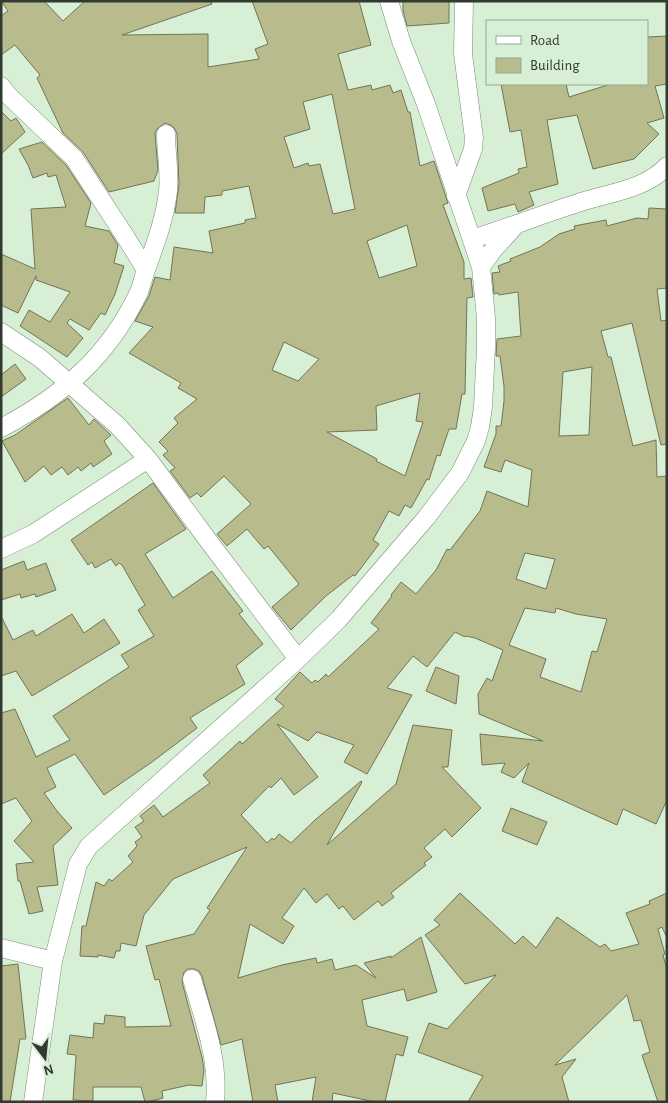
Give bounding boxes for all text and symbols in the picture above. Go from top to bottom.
legend [486,20,648,85]
text: Road [530,33,560,48]
text: Building [530,58,580,73]
north arrow [20,1033,70,1083]
text: N [42,1061,55,1078]

